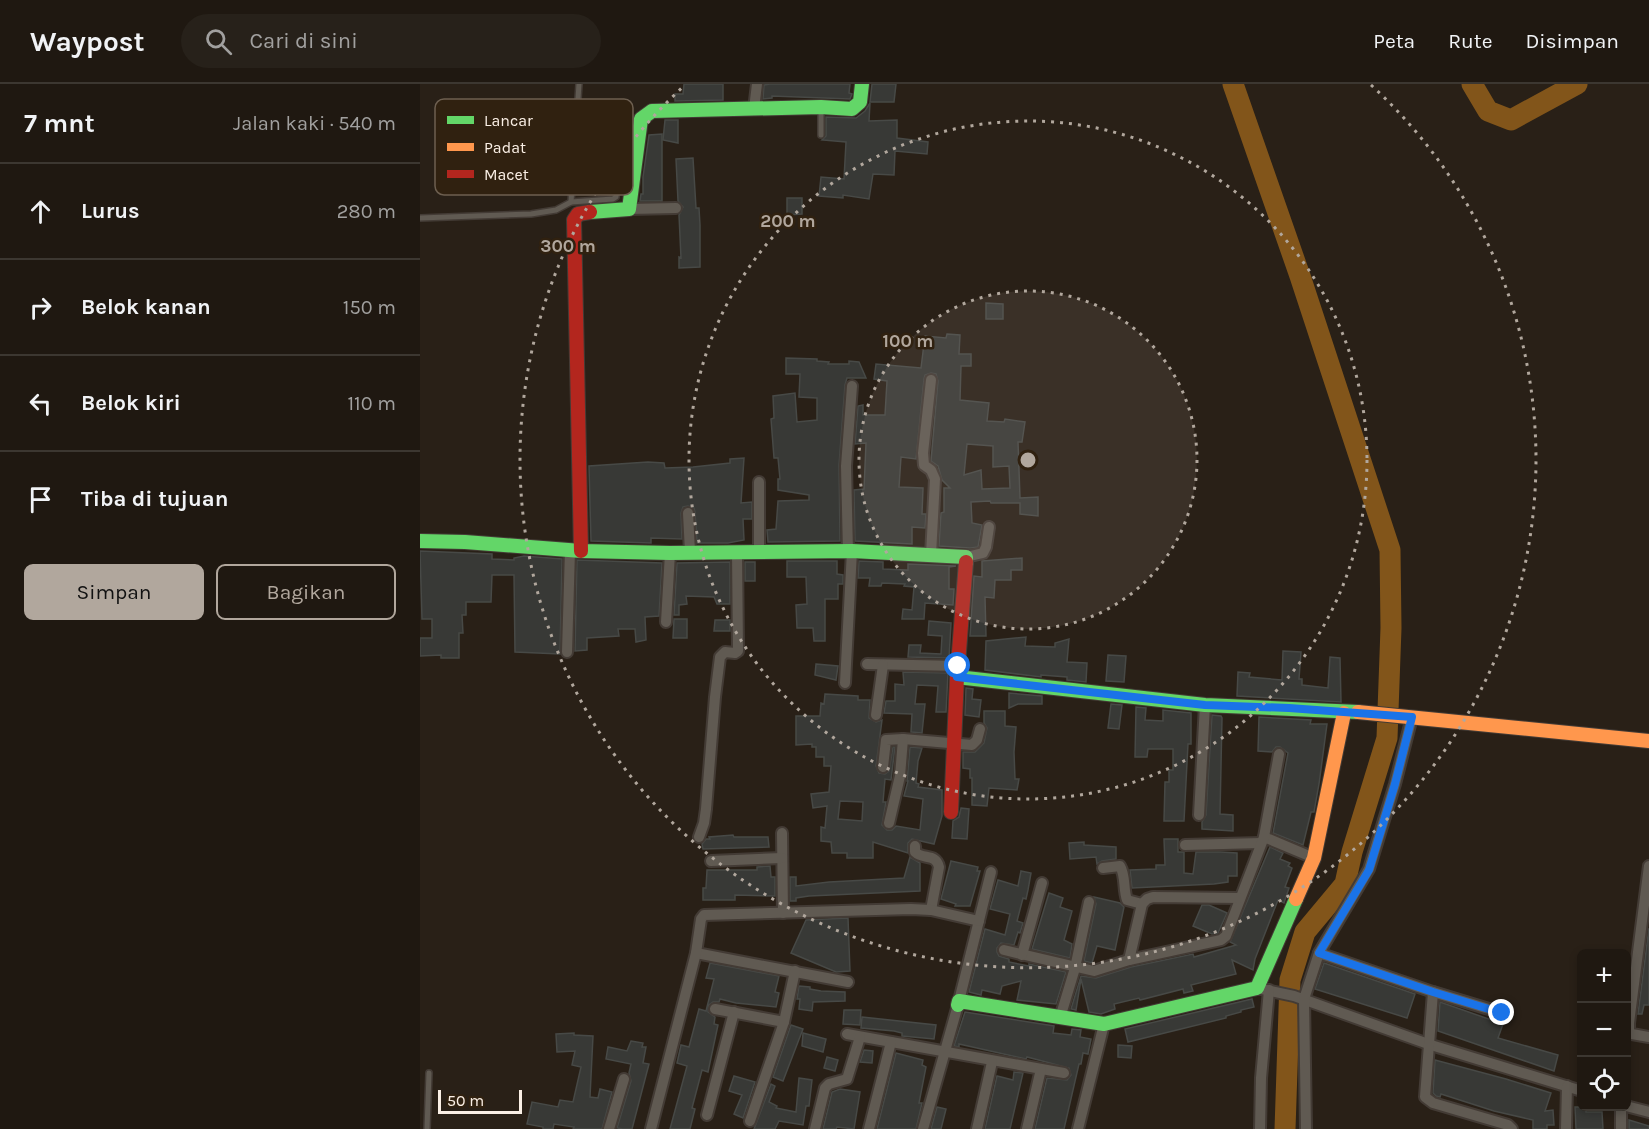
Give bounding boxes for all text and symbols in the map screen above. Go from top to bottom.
search box [181,14,601,68]
text: Waypost [30,25,145,58]
icon: search [202,25,235,58]
text: Cari di sini [250,28,358,54]
text: Peta [1373,29,1415,53]
text: Rute [1448,29,1492,53]
text: Disimpan [1525,29,1619,53]
legend [435,99,633,195]
text: 7 mnt [24,108,95,139]
text: Lancar [484,111,533,130]
text: Jalan kaki · 540 m [233,112,396,135]
text: Padat [484,138,526,157]
text: Macet [484,165,529,184]
icon: ahead [24,195,57,228]
text: Lurus [81,198,140,224]
text: 280 m [337,200,396,223]
text: 200 m [760,210,816,232]
text: 300 m [540,235,596,257]
icon: right [24,291,57,324]
text: Belok kanan [81,294,211,320]
text: 150 m [343,296,396,319]
text: 100 m [883,330,933,352]
icon: left [24,387,57,420]
text: Belok kiri [81,390,181,416]
text: 110 m [347,392,396,415]
centre of rings [1018,450,1038,470]
icon: arrive [24,483,57,516]
text: Tiba di tujuan [81,486,228,512]
button: Simpan [24,564,204,620]
button: Bagikan [216,564,396,620]
route start [944,652,970,678]
map controls [1577,949,1631,1111]
button: + [1577,949,1631,1003]
route end [1488,999,1514,1025]
button: − [1577,1003,1631,1057]
button: locate [1577,1057,1631,1111]
scale bar [438,1087,522,1114]
text: 50 m [447,1091,484,1110]

